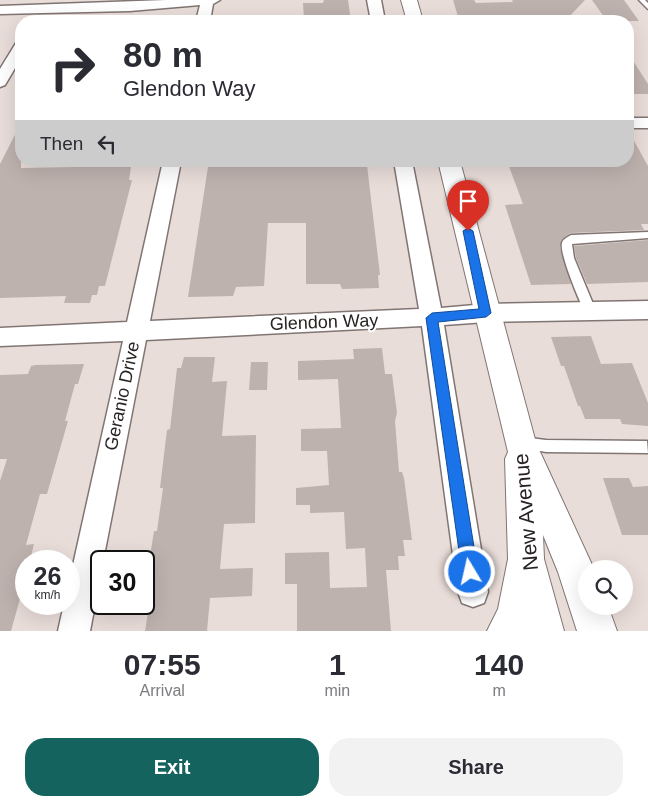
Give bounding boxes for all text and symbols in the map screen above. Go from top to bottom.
icon: right [40,35,105,100]
text: 80 m [123,35,203,74]
text: Glendon Way [123,76,255,101]
icon: left [93,130,121,158]
text: Then [40,133,83,154]
pin [447,180,489,231]
icon: arrive [454,187,482,215]
street label: Glendon Way [269,310,379,334]
street label: Geranio Drive [101,340,143,452]
street label: New Avenue [509,452,542,572]
position arrow [443,545,495,597]
speed limit sign: 30 [90,550,155,615]
map controls [578,560,633,615]
button: search [578,560,633,615]
text: 26 [34,562,61,590]
text: km/h [34,588,61,602]
text: 07:55 [124,648,201,681]
text: 1 [329,648,346,681]
text: 140 [474,648,524,681]
text: Arrival [140,682,185,699]
text: min [324,682,350,699]
text: m [492,682,506,699]
button: Exit [25,738,319,796]
button: Share [329,738,623,796]

